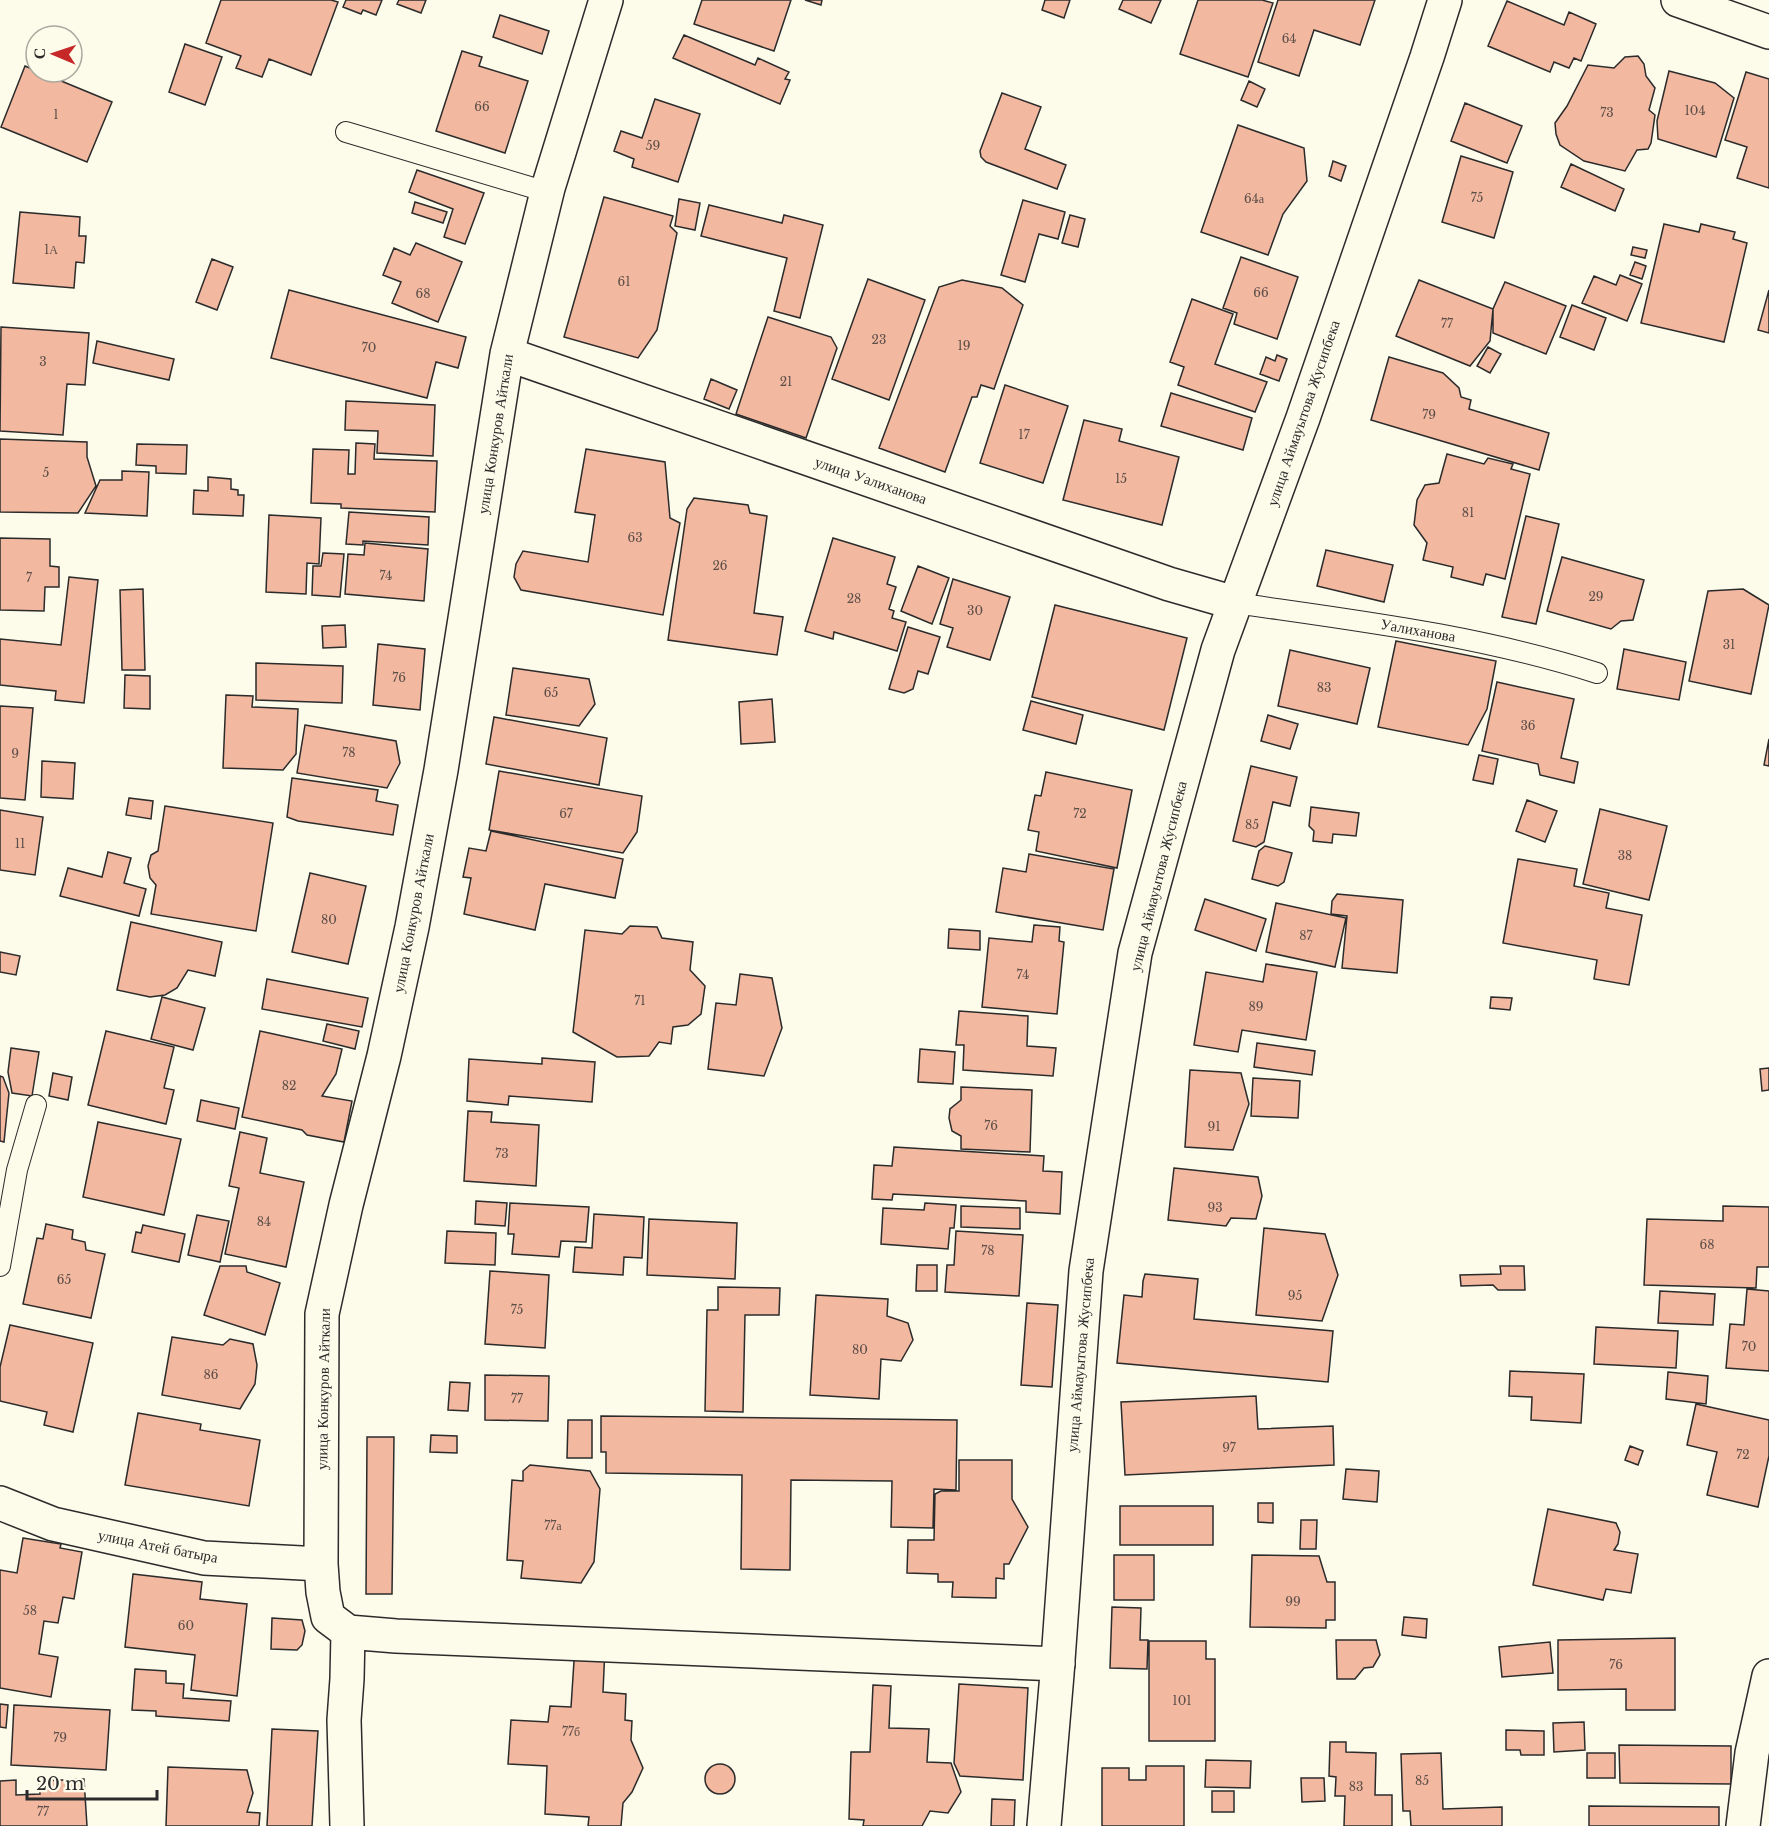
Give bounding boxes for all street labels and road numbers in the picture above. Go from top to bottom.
street label: улица Аймауытова Жусипбека [1262,317,1344,509]
street label: улица Конкуров Айткали [473,353,517,515]
street label: улица Уалиханова [812,452,930,508]
street label: Уалиханова [1379,614,1457,646]
street label: улица Аймауытова Жусипбека [1125,779,1191,973]
street label: улица Конкуров Айткали [388,832,438,994]
street label: улица Аймауытова Жусипбека [1062,1256,1098,1453]
street label: улица Конкуров Айткали [312,1308,334,1470]
street label: улица Атей батыра [96,1525,220,1567]

